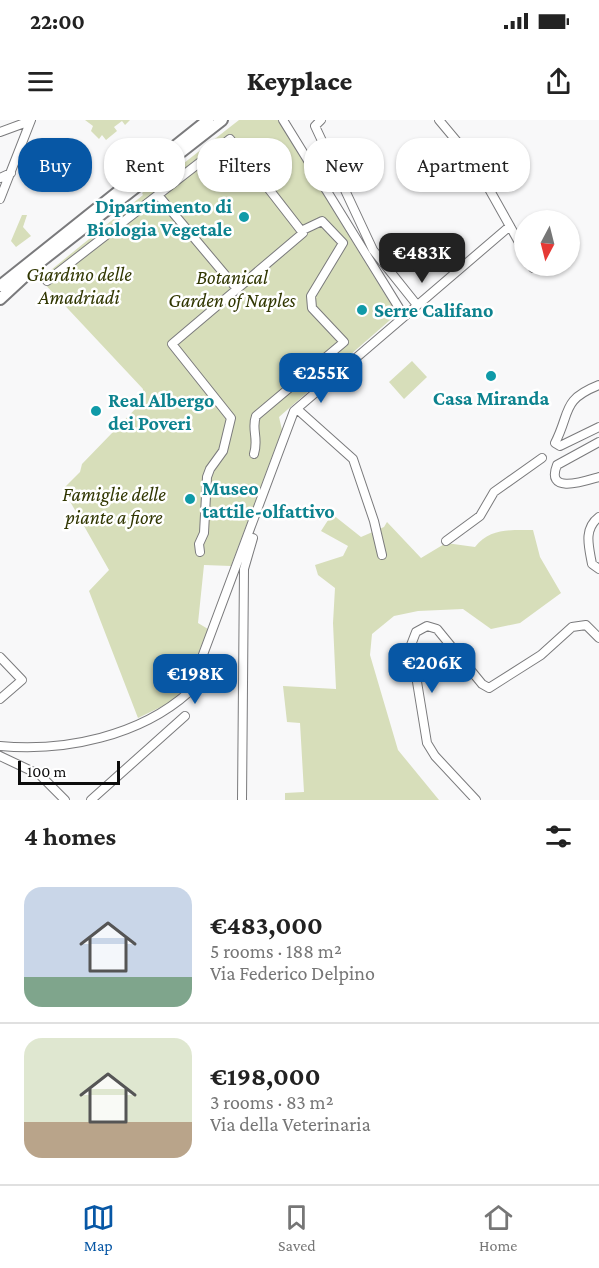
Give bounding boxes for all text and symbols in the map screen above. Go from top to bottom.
text: 22:00 [30,9,85,34]
icon: menu [24,65,57,98]
icon: share [542,65,575,98]
text: Keyplace [247,66,352,96]
chip: Buy [18,138,92,192]
chip: Rent [104,138,185,192]
chip: Filters [197,138,292,192]
chip: New [304,138,384,192]
chip: Apartment [396,138,530,192]
place label: Dipartimento di Biologia Vegetale [87,195,232,240]
marker: Dipartimento di Biologia Vegetale [237,210,251,224]
north arrow [514,210,580,276]
map controls [514,210,580,276]
pin: €483K [380,233,464,284]
text: €483K [393,241,451,263]
park label: Giardino delle Amadriadi [26,263,132,308]
park label: Botanical Garden of Naples [168,266,297,312]
place label: Serre Califano [374,299,493,321]
marker: Serre Califano [355,303,369,317]
pin: €255K [279,353,363,404]
text: €255K [293,361,349,383]
marker: Casa Miranda [484,369,498,383]
place label: Casa Miranda [433,387,549,409]
place label: Real Albergo dei Poveri [108,389,215,434]
marker: Real Albergo dei Poveri [89,404,103,418]
place label: Museo tattile-olfattivo [202,477,335,522]
park label: Famiglie delle piante a fiore [62,483,166,529]
marker: Museo tattile-olfattivo [183,492,197,506]
pin: €206K [390,643,474,694]
text: €206K [402,651,462,673]
pin: €198K [153,654,237,705]
text: €198K [167,662,223,684]
scale bar [18,758,120,786]
text: 100 m [27,763,66,780]
icon: filters [542,820,575,853]
text: 4 homes [24,822,116,851]
icon: home [72,911,144,983]
text: €483,000 [210,911,323,940]
text: 5 rooms · 188 m² [210,940,342,962]
text: Via Federico Delpino [210,962,375,984]
icon: home [72,1062,144,1134]
text: €198,000 [210,1062,320,1091]
text: 3 rooms · 83 m² [210,1091,333,1113]
text: Via della Veterinaria [210,1113,371,1135]
tab: Map [82,1201,115,1254]
tab: Saved [278,1201,316,1254]
tab: Home [479,1201,517,1254]

